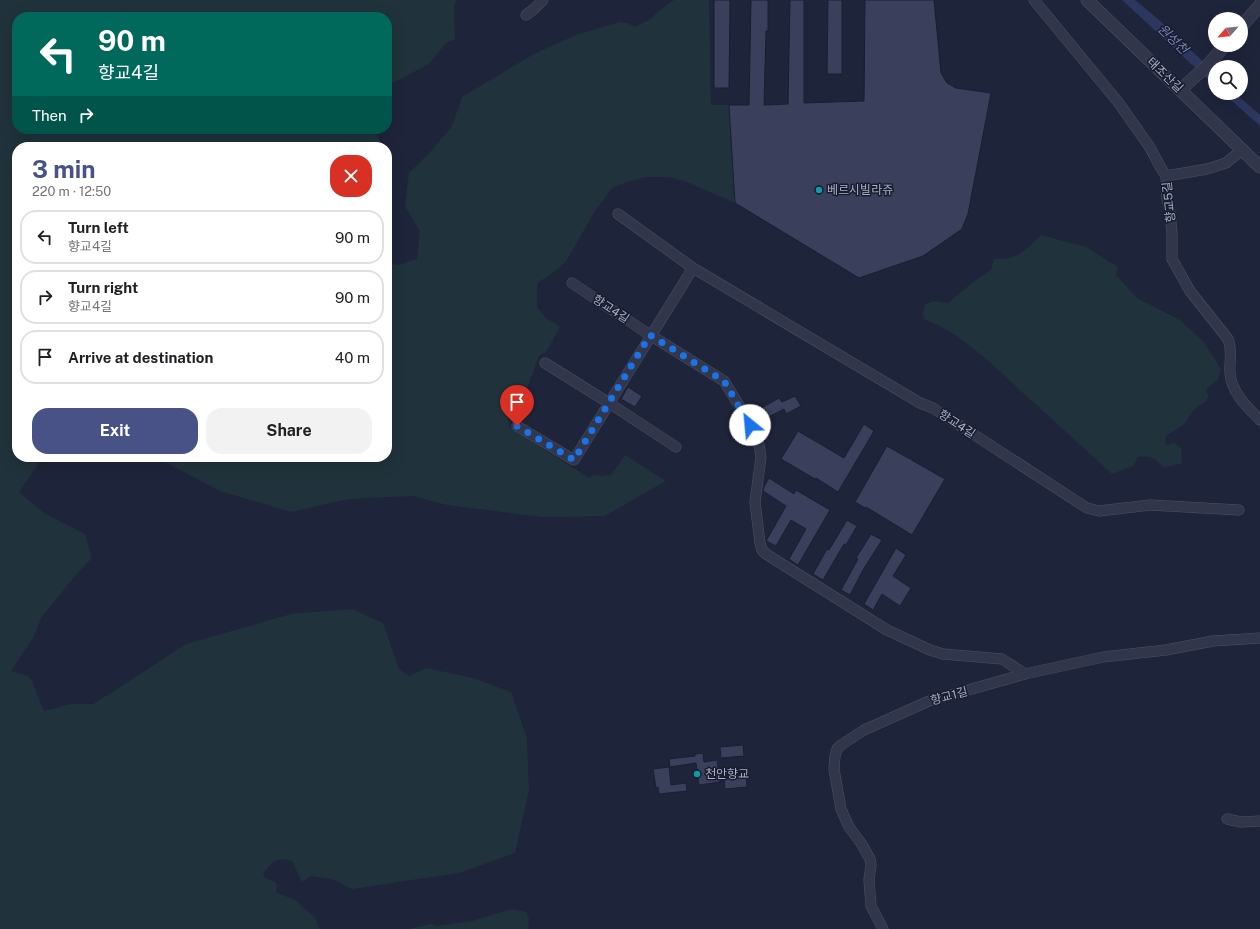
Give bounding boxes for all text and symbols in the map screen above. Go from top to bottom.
north arrow [1208,12,1248,52]
map controls [1208,12,1248,100]
water label: 원성천 [1155,21,1192,58]
text: 90 m [98,24,166,57]
icon: left [32,28,84,80]
street label: 태조산길 [1144,55,1186,95]
button: search [1208,60,1248,100]
text: 향교4길 [98,62,159,83]
icon: right [75,104,97,126]
text: Then [32,107,67,124]
text: 3 min [32,155,96,183]
button: close [330,155,372,197]
street label: 향교5길 [1160,181,1178,223]
place label: 베르시빌라쥬 [827,183,893,197]
text: 220 m · 12:50 [32,184,111,199]
marker: 베르시빌라쥬 [814,185,824,195]
text: Turn left [68,219,129,236]
icon: left [34,226,56,248]
text: 90 m [335,229,370,246]
text: 향교4길 [68,239,112,254]
text: Turn right [68,279,138,296]
icon: right [34,286,56,308]
text: 90 m [335,289,370,306]
street label: 향교4길 [590,292,632,326]
text: 향교4길 [68,299,112,314]
icon: arrive [34,346,56,368]
text: Arrive at destination [68,349,213,366]
text: 40 m [335,349,370,366]
pin [500,385,534,426]
icon: arrive [506,391,528,413]
position arrow [729,404,771,446]
street label: 향교4길 [936,407,978,441]
button: Exit [32,408,198,454]
button: Share [206,408,372,454]
street label: 향교1길 [929,684,969,708]
place label: 천안향교 [705,767,749,781]
marker: 천안향교 [692,769,702,779]

